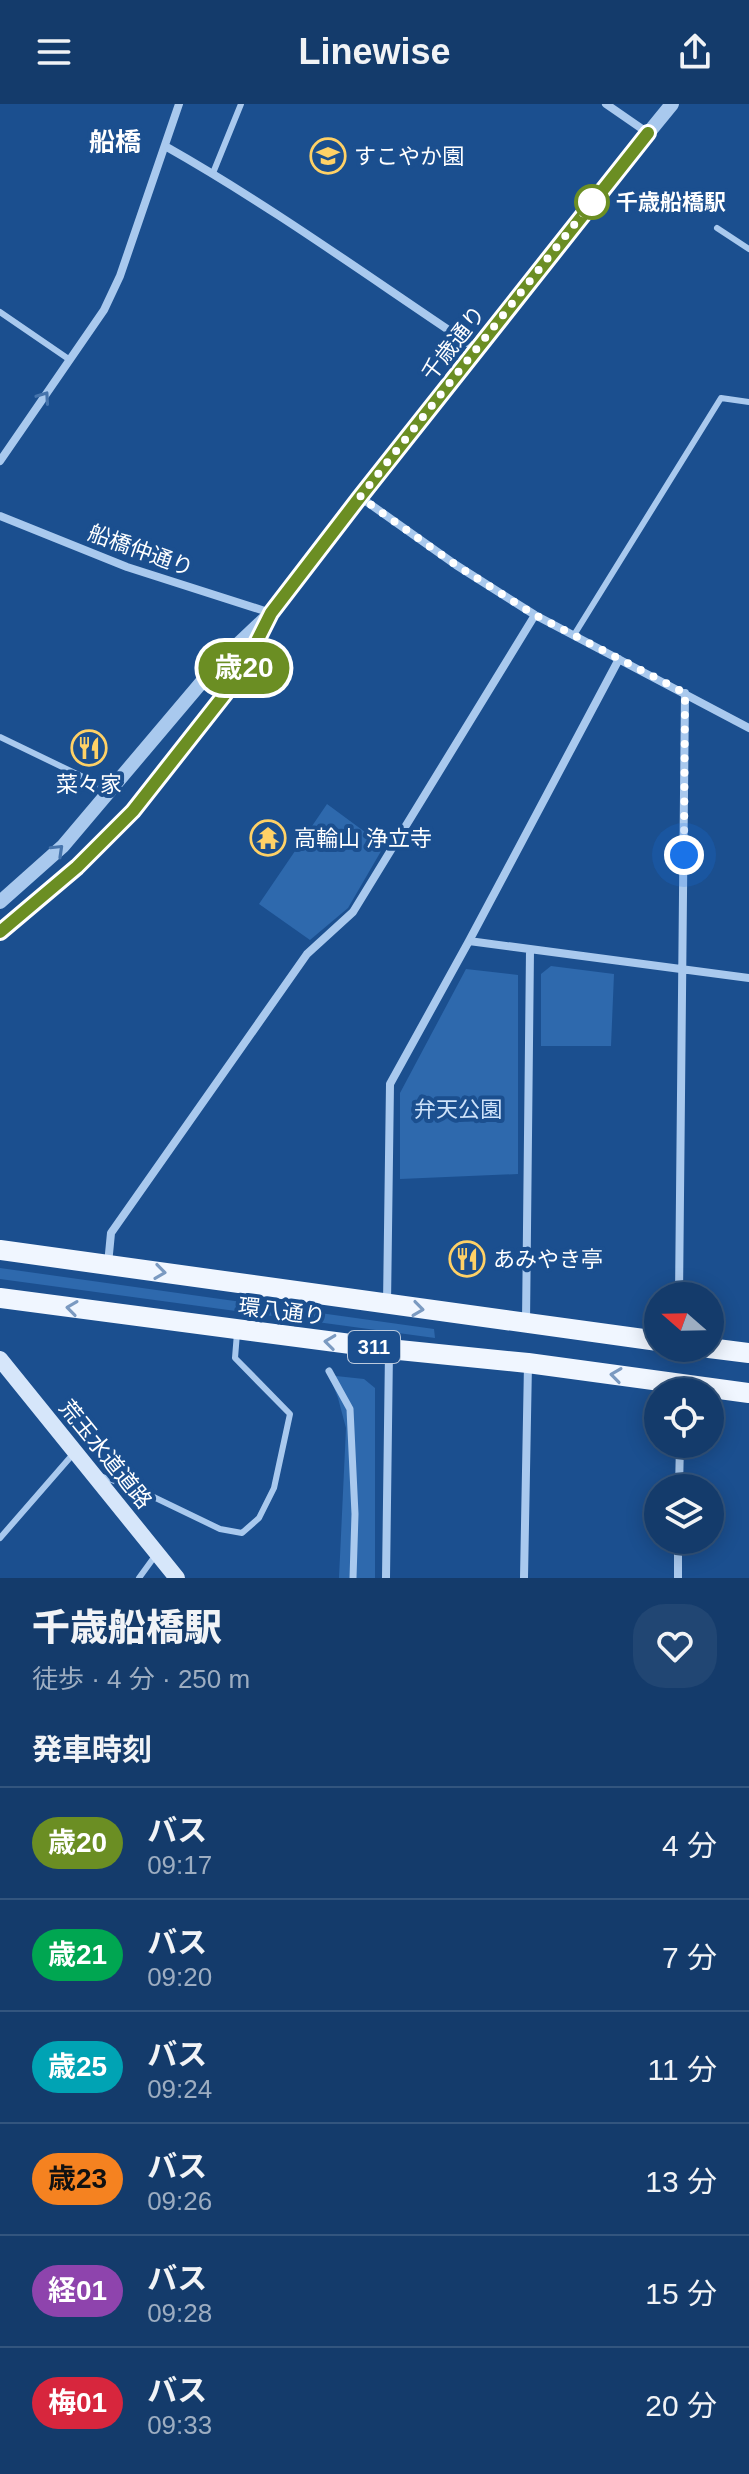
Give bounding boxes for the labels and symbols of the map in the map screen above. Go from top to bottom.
district label: 船橋 [89,127,141,157]
school or university icon: すこやか園 [309,137,347,175]
place label: すこやか園 [354,144,464,169]
marker: 千歳船橋駅 [575,185,609,219]
place label: 千歳船橋駅 [616,190,726,215]
street label: 千歳通り [416,301,490,386]
one-way arrow [34,392,49,406]
street label: 船橋仲通り [85,520,197,581]
line badge: 歳20 [198,642,290,694]
restaurant icon: 菜々家 [70,729,108,767]
place label: 菜々家 [56,772,122,797]
temple icon: 高輪山 浄立寺 [249,819,287,857]
place label: 高輪山 浄立寺 [294,826,432,851]
your location [664,835,704,875]
one-way arrow [49,845,63,859]
park label: 弁天公園 [414,1097,502,1122]
restaurant icon: あみやき亭 [448,1240,486,1278]
place label: あみやき亭 [493,1247,603,1272]
one-way arrow [154,1263,167,1280]
north arrow [644,1282,724,1362]
street label: 環八通り [237,1294,327,1329]
one-way arrow [66,1300,79,1317]
one-way arrow [411,1300,425,1317]
road number: 311 [348,1331,400,1363]
one-way arrow [323,1333,336,1350]
one-way arrow [609,1367,623,1384]
street label: 荒玉水道道路 [54,1395,157,1513]

